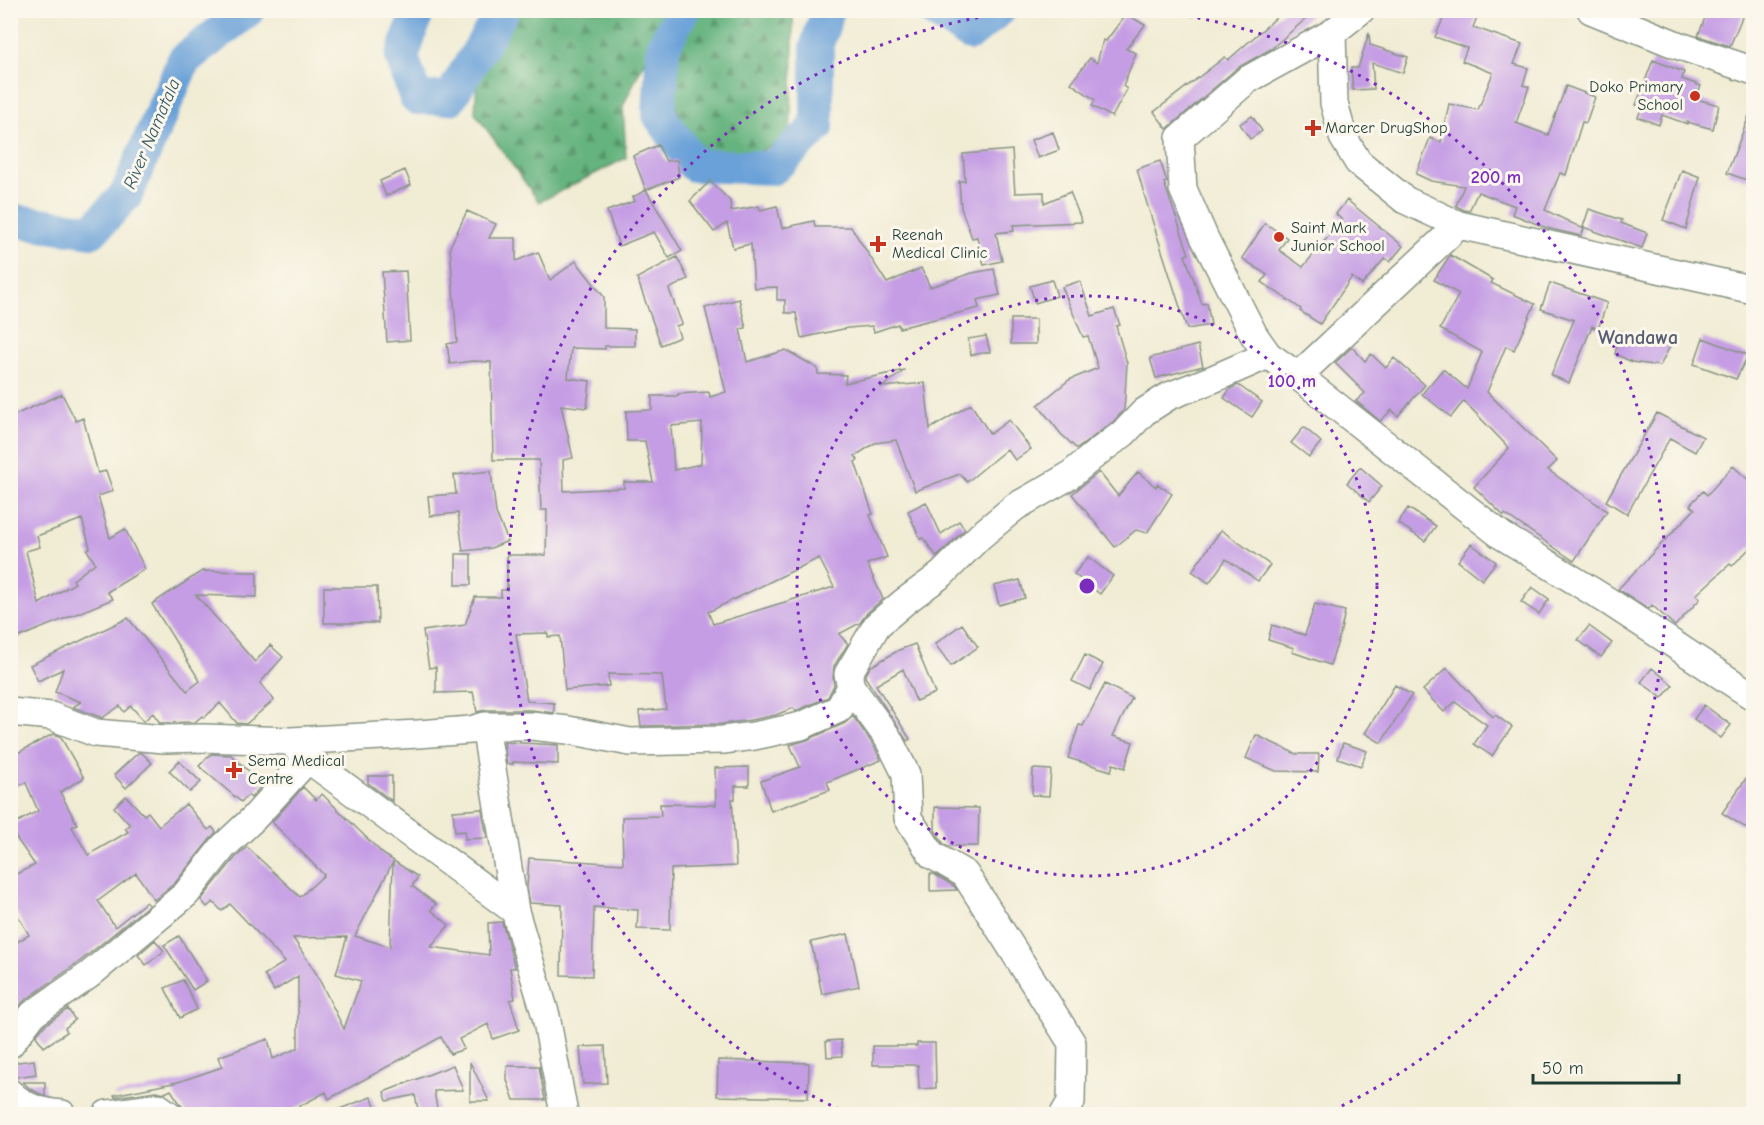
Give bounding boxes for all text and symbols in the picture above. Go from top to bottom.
water label: River Namatala [119,76,185,192]
place label: Doko Primary School [1589,78,1684,114]
marker: Doko Primary School [1688,89,1702,103]
place label: Marcer DrugShop [1325,119,1447,137]
marker: Marcer DrugShop [1306,121,1320,135]
text: 200 m [1471,167,1521,188]
place label: Saint Mark Junior School [1291,219,1385,255]
place label: Reenah Medical Clinic [892,226,988,262]
marker: Saint Mark Junior School [1272,230,1286,244]
marker: Reenah Medical Clinic [869,235,887,253]
district label: Wandawa [1598,326,1678,349]
text: 100 m [1268,371,1316,392]
centre of rings [1077,576,1097,596]
place label: Sema Medical Centre [248,752,345,788]
marker: Sema Medical Centre [225,761,243,779]
scale bar [1533,1047,1678,1085]
text: 50 m [1542,1058,1584,1079]

